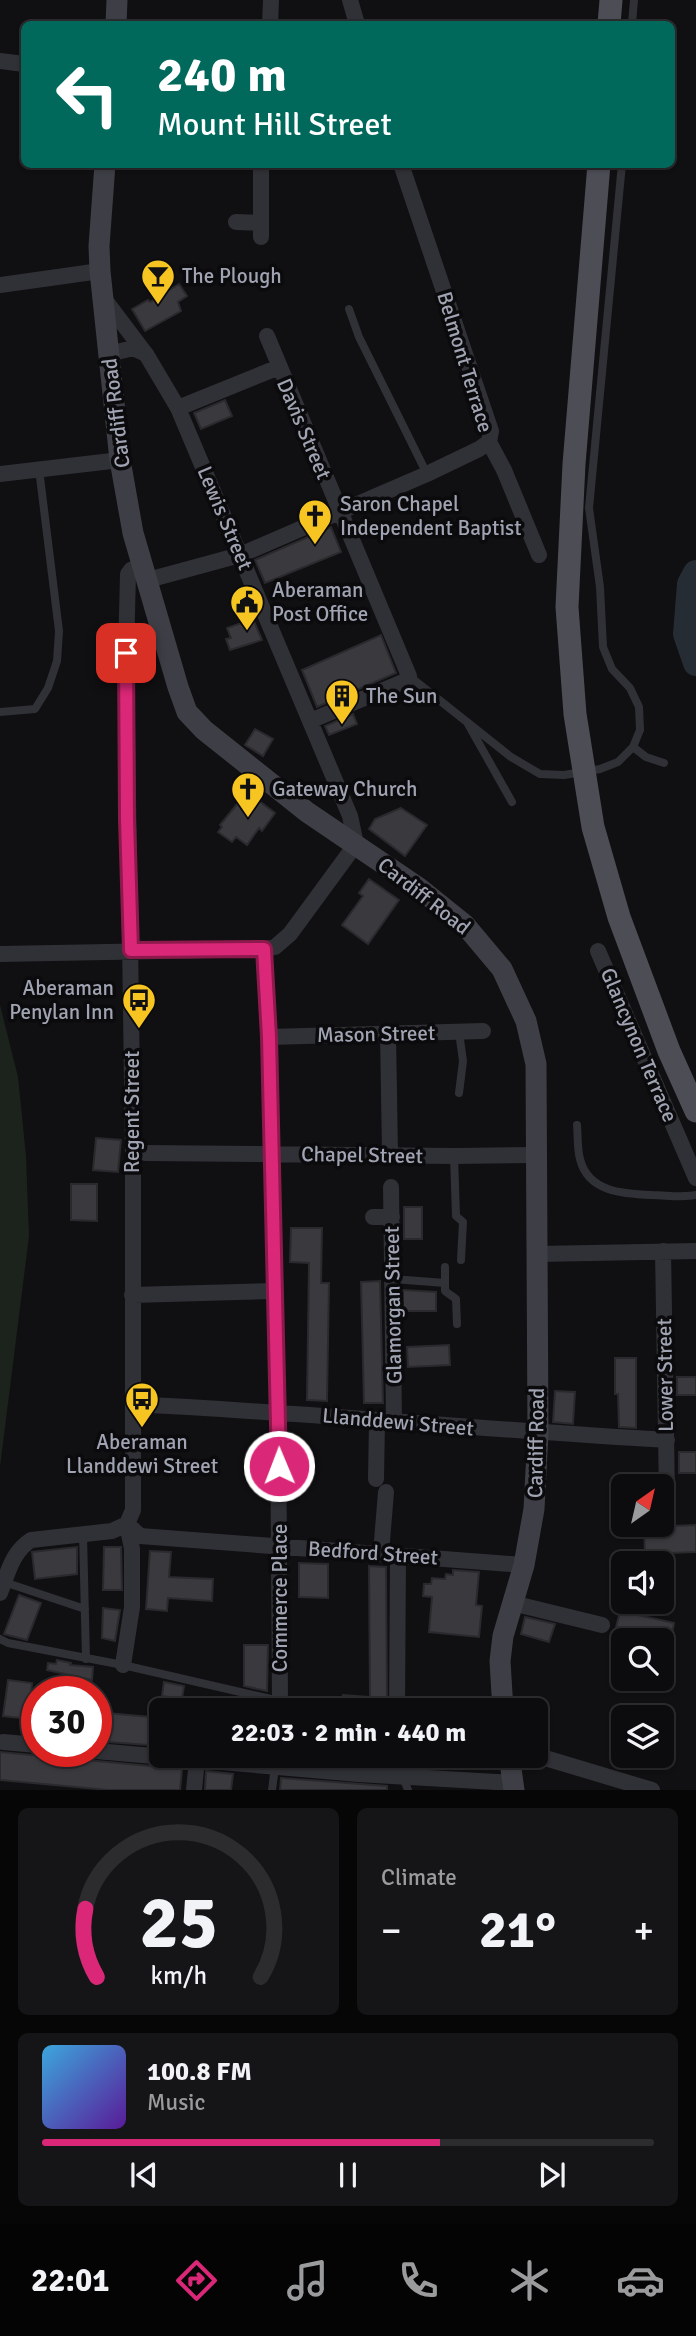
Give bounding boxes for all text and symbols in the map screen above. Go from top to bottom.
text: 240 m [157,45,287,105]
icon: left [42,49,133,140]
text: Mount Hill Street [157,105,392,144]
bar icon: The Plough [139,257,177,306]
place label: The Plough [182,263,282,289]
street label: Belmont Terrace [431,289,499,435]
street label: Cardiff Road [96,357,136,469]
street label: Davis Street [271,375,337,483]
street label: Lewis Street [191,462,259,574]
place label: Saron Chapel Independent Baptist [340,491,522,541]
church icon: Saron Chapel Independent Baptist [296,497,334,546]
place label: Aberaman Post Office [272,577,368,627]
public building icon: Aberaman Post Office [228,583,266,632]
pin [96,623,156,683]
icon: arrive [107,634,145,672]
building icon: The Sun [323,677,361,726]
place label: The Sun [366,683,438,709]
church icon: Gateway Church [229,770,267,819]
place label: Gateway Church [272,776,417,802]
street label: Cardiff Road [373,852,475,940]
street label: Glancynon Terrace [595,964,683,1126]
place label: Aberaman Penylan Inn [9,975,114,1025]
bus stop icon: Aberaman Penylan Inn [120,981,158,1030]
street label: Mason Street [317,1020,435,1048]
street label: Regent Street [119,1051,145,1173]
street label: Chapel Street [301,1141,423,1169]
street label: Glamorgan Street [379,1226,407,1384]
street label: Lower Street [651,1318,679,1432]
bus stop icon: Aberaman Llanddewi Street [123,1380,161,1429]
street label: Cardiff Road [522,1388,550,1498]
street label: Llanddewi Street [321,1402,475,1442]
place label: Aberaman Llanddewi Street [66,1429,218,1479]
position arrow [242,1429,316,1503]
north arrow [611,1474,674,1536]
map controls [611,1474,674,1768]
street label: Commerce Place [267,1524,293,1672]
street label: Bedford Street [307,1535,439,1571]
button: sound [611,1551,674,1614]
button: search [611,1628,674,1691]
speed limit sign: 30 [21,1676,112,1767]
button: layers [611,1705,674,1768]
text: 22:03 · 2 min · 440 m [231,1717,466,1749]
text: Climate [381,1863,457,1892]
text: 25 [139,1880,218,1969]
text: 21° [479,1898,556,1962]
text: − [381,1907,402,1954]
text: + [633,1907,654,1954]
text: km/h [150,1960,207,1991]
text: 100.8 FM [147,2056,252,2088]
text: Music [147,2088,205,2117]
icon: previous [125,2156,163,2194]
icon: pause [329,2156,367,2194]
icon: next [533,2156,571,2194]
icon: directions [172,2256,221,2305]
icon: music [283,2256,332,2305]
icon: phone [394,2256,443,2305]
icon: climate [505,2256,554,2305]
icon: car [616,2256,665,2305]
text: 22:01 [31,2261,110,2300]

